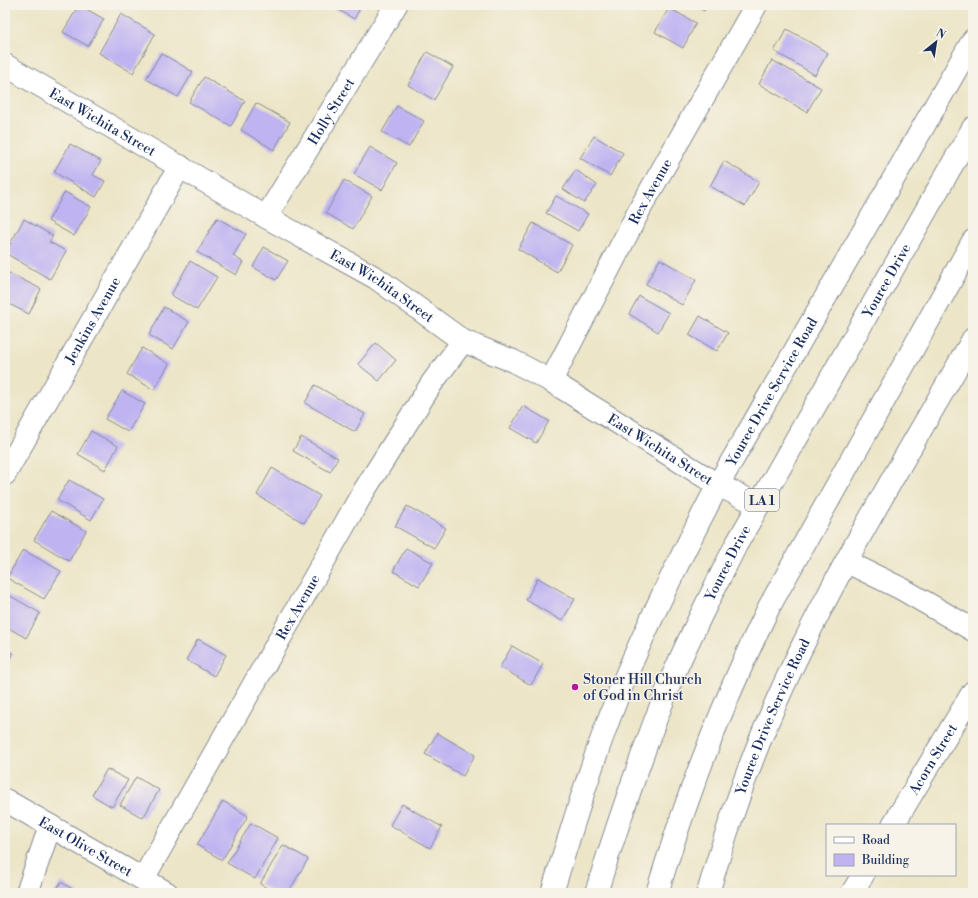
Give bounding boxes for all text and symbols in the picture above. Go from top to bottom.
north arrow [916,22,956,62]
text: N [933,26,948,43]
street label: Holly Street [304,75,359,149]
street label: East Wichita Street [45,85,159,161]
street label: Rex Avenue [625,156,677,228]
street label: Youree Drive [858,241,915,322]
street label: East Wichita Street [326,246,437,327]
street label: Jenkins Avenue [61,274,125,368]
street label: Youree Drive Service Road [722,315,822,471]
street label: East Wichita Street [604,410,716,490]
road number: LA 1 [745,489,779,511]
street label: Youree Drive [701,522,755,605]
street label: Rex Avenue [273,571,324,643]
street label: Youree Drive Service Road [732,636,815,798]
place label: Stoner Hill Church of God in Christ [583,671,703,705]
marker: Stoner Hill Church of God in Christ [570,682,580,692]
street label: Acorn Street [905,721,962,799]
street label: East Olive Street [35,813,135,881]
legend [826,824,956,876]
text: Road [862,833,890,848]
text: Building [861,853,910,868]

